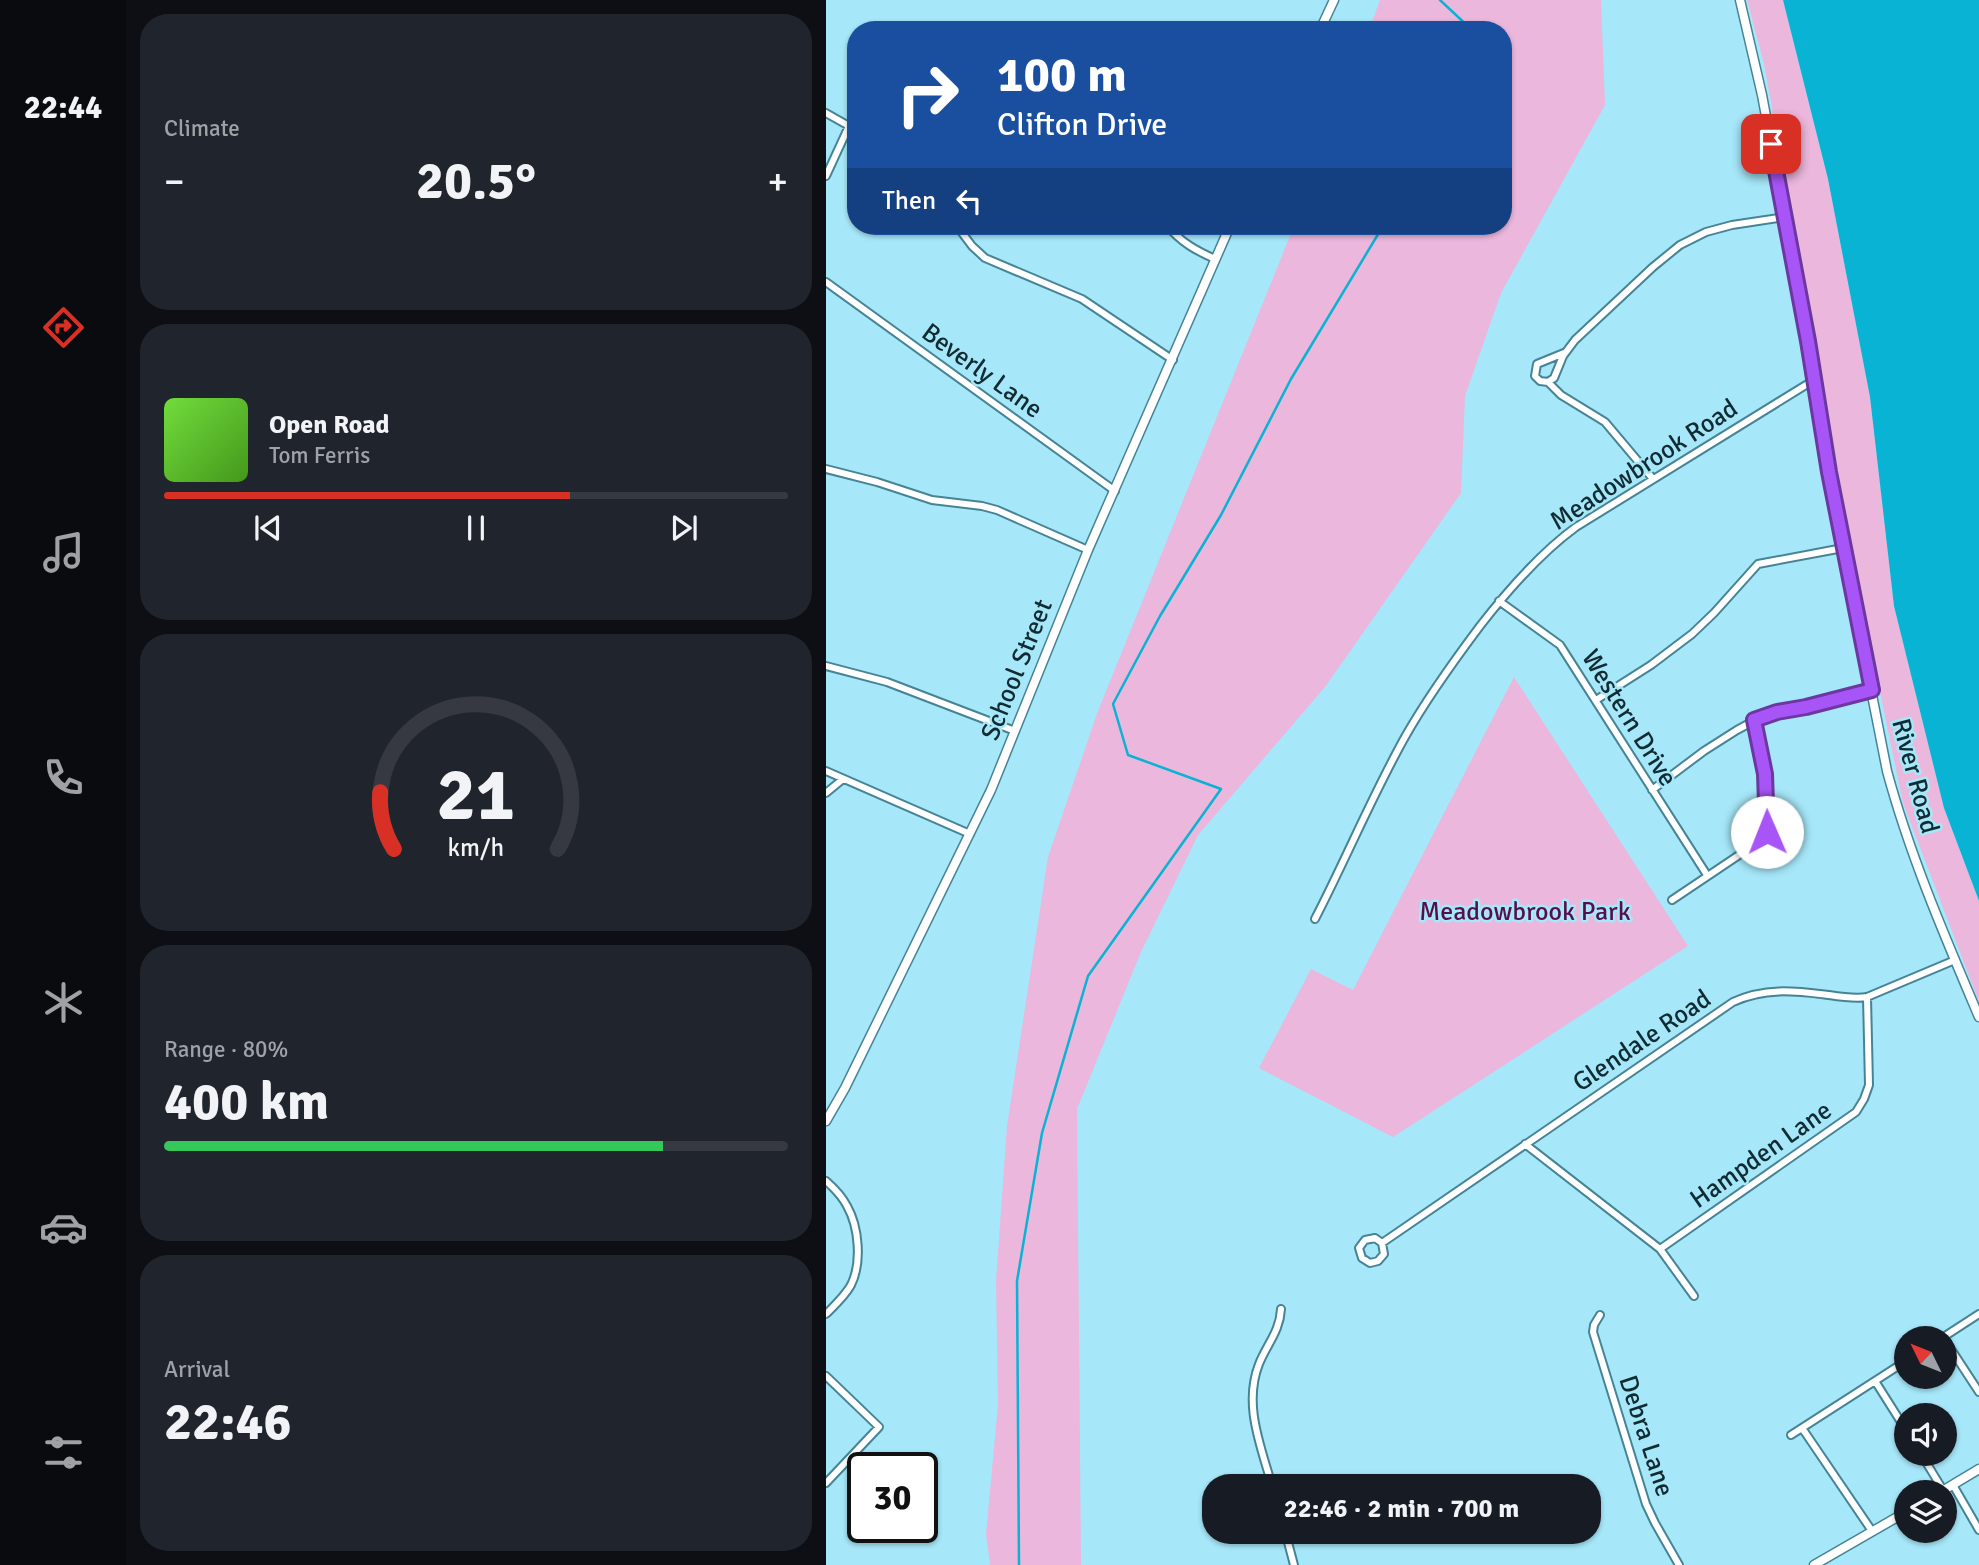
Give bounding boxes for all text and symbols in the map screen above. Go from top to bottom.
text: 100 m [997,45,1127,105]
icon: right [882,49,973,140]
text: 22:44 [24,88,102,127]
text: Clifton Drive [997,105,1167,144]
text: Climate [164,114,240,143]
pin [1741,114,1801,174]
icon: arrive [1752,125,1790,163]
text: 20.5° [416,149,536,213]
text: − [164,158,185,205]
text: + [767,158,788,205]
icon: left [950,182,988,220]
text: Then [882,185,936,217]
icon: directions [39,303,88,352]
street label: Beverly Lane [915,317,1049,425]
street label: Meadowbrook Road [1544,392,1744,538]
text: Open Road [269,409,390,441]
text: Tom Ferris [269,441,370,470]
icon: previous [249,509,287,547]
icon: pause [457,509,495,547]
icon: next [665,509,703,547]
icon: music [39,528,88,577]
street label: School Street [974,595,1060,745]
street label: Western Drive [1574,644,1684,792]
street label: River Road [1884,715,1946,837]
text: 21 [437,751,515,840]
icon: phone [39,753,88,802]
position arrow [1730,795,1804,869]
text: km/h [448,831,504,862]
park label: Meadowbrook Park [1419,896,1631,928]
icon: climate [39,978,88,1027]
street label: Glendale Road [1567,983,1717,1099]
text: Range · 80% [164,1035,288,1064]
text: 400 km [164,1070,329,1134]
street label: Hampden Lane [1684,1094,1838,1216]
icon: car [39,1203,88,1252]
north arrow [1894,1326,1956,1390]
map controls [1894,1326,1957,1543]
text: Arrival [164,1355,230,1384]
street label: Debra Lane [1611,1371,1681,1501]
text: 22:46 [164,1390,292,1454]
button: sound [1894,1403,1957,1466]
icon: filters [39,1428,88,1477]
speed limit sign: 30 [847,1452,938,1543]
button: layers [1894,1480,1957,1543]
text: 22:46 · 2 min · 700 m [1284,1493,1519,1525]

